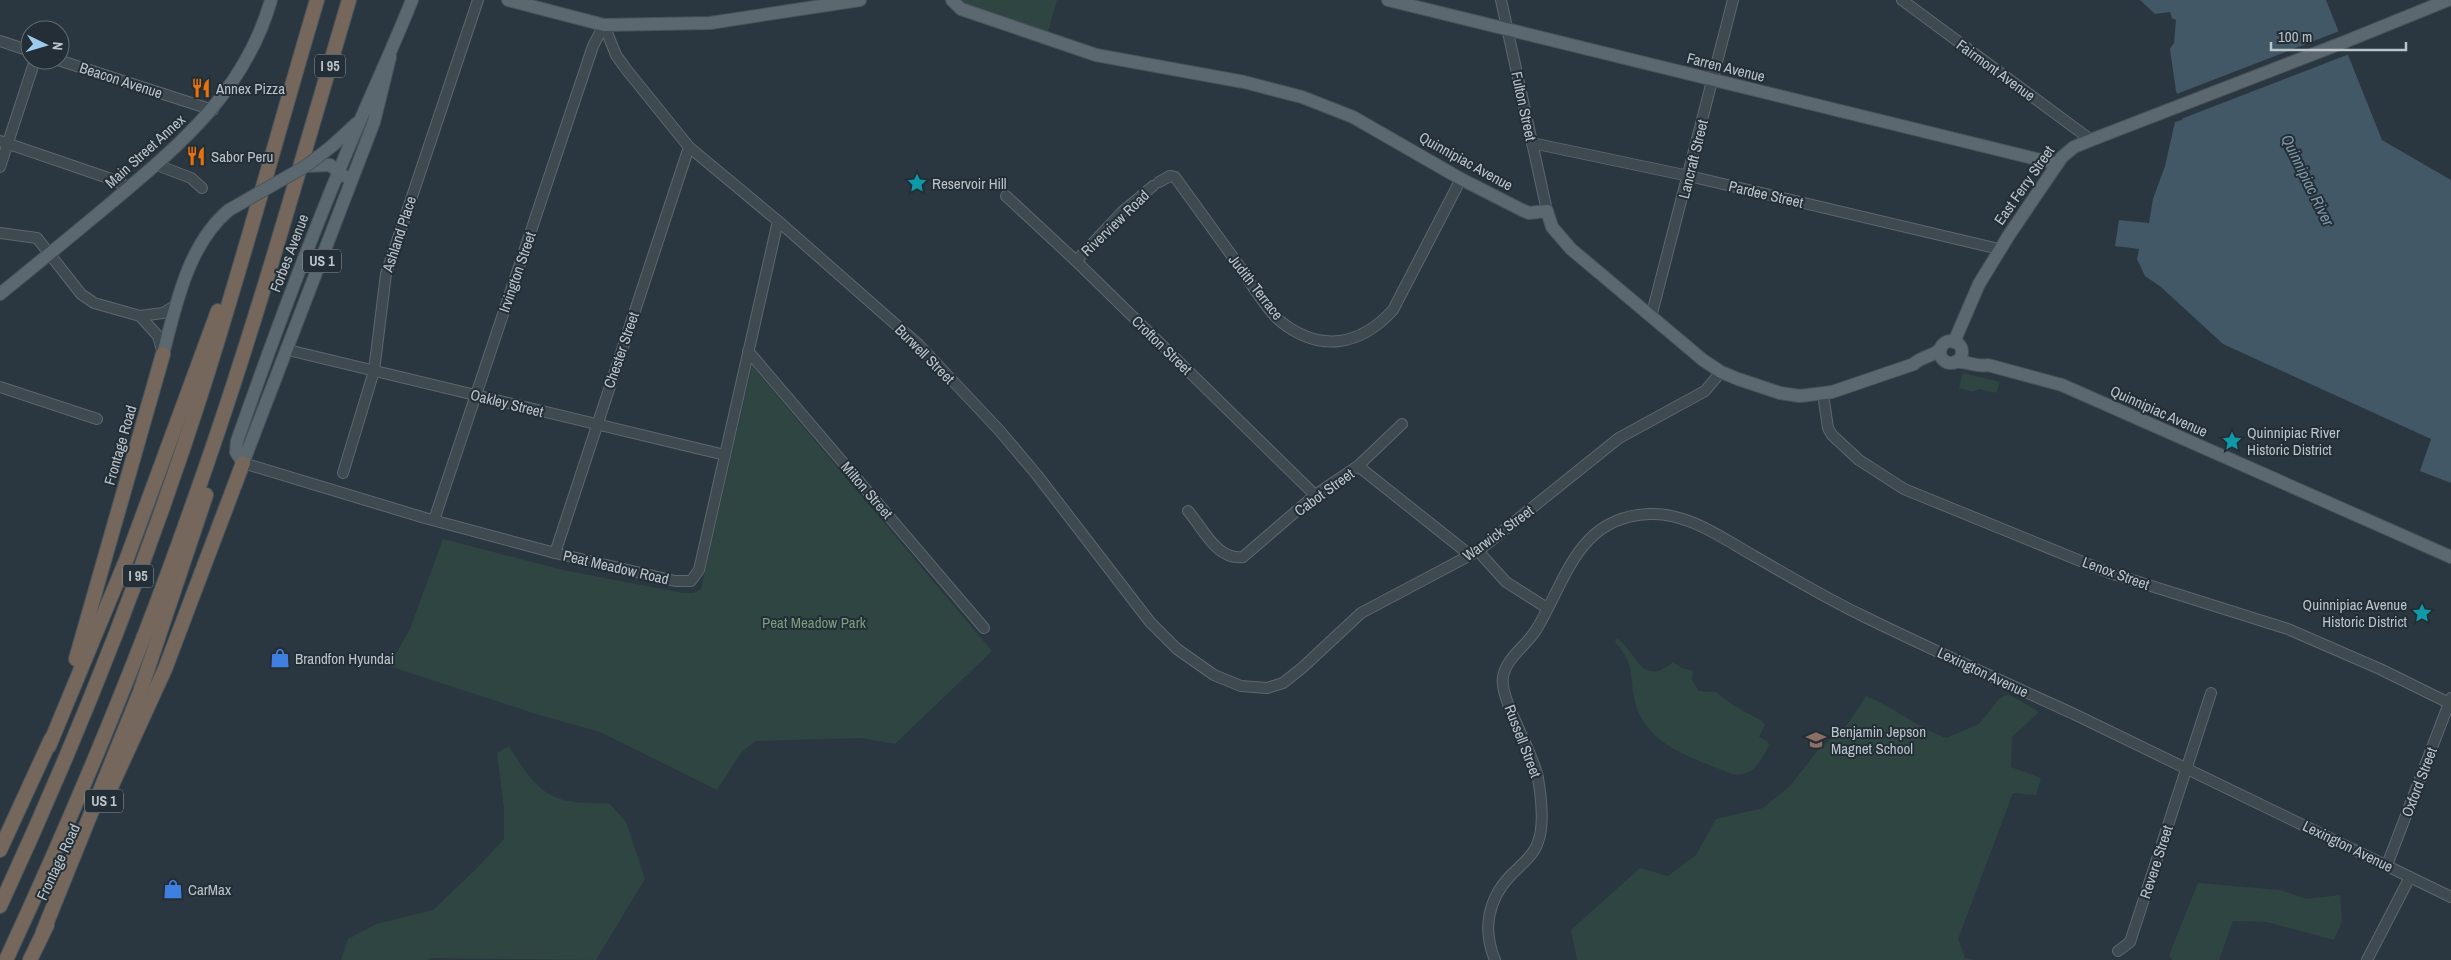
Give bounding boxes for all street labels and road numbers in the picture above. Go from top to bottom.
street label: Fairmont Avenue [1952,34,2040,106]
street label: Farren Avenue [1685,47,1767,87]
road number: I 95 [315,54,345,78]
street label: Beacon Avenue [77,57,165,103]
street label: Fulton Street [1506,69,1542,143]
street label: Main Street Annex [100,109,190,193]
street label: Lancraft Street [1673,117,1713,201]
street label: Quinnipiac Avenue [1415,127,1517,196]
street label: East Ferry Street [1989,141,2059,229]
street label: Pardee Street [1727,175,1806,213]
street label: Riverview Road [1076,185,1154,261]
street label: Ashland Place [377,193,421,276]
street label: Forbes Avenue [265,211,314,295]
street label: Irvington Street [493,228,541,315]
road number: US 1 [303,250,341,272]
street label: Judith Terrace [1224,250,1288,324]
street label: Chester Street [598,309,644,391]
street label: Crofton Street [1127,311,1197,380]
street label: Burwell Street [891,320,960,389]
street label: Quinnipiac Avenue [2107,380,2211,442]
street label: Oakley Street [468,384,546,422]
street label: Frontage Road [99,403,141,487]
street label: Milton Street [836,457,898,524]
street label: Cabot Street [1290,463,1359,521]
street label: Warwick Street [1458,500,1538,566]
street label: Peat Meadow Road [561,545,671,589]
street label: Lenox Street [2080,551,2153,595]
road number: I 95 [123,564,153,588]
street label: Lexington Avenue [1934,642,2032,702]
street label: Russell Street [1499,701,1547,781]
street label: Oxford Street [2396,744,2442,820]
road number: US 1 [85,789,123,812]
street label: Lexington Avenue [2299,815,2397,877]
street label: Frontage Road [31,820,85,904]
street label: Revere Street [2134,822,2178,901]

